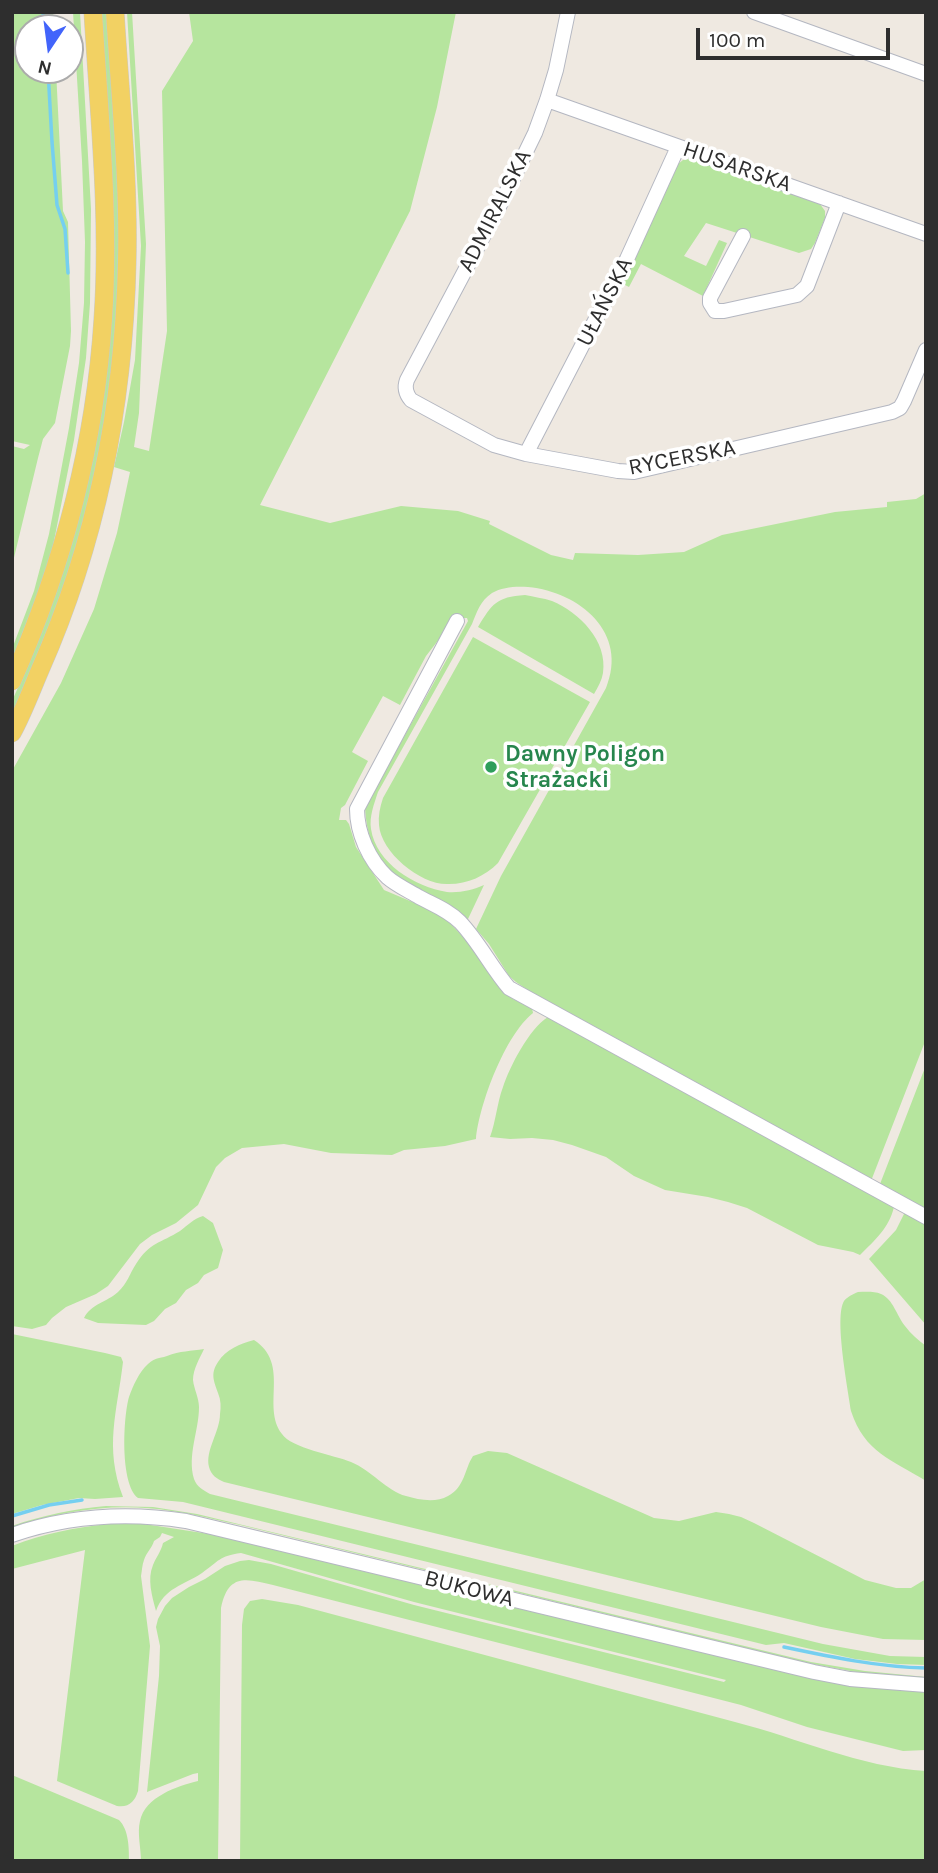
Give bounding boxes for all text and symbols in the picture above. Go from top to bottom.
north arrow [14,14,84,84]
scale bar [700,14,894,58]
text: 100 m [709,28,766,52]
text: N [36,55,54,80]
street label: HUSARSKA [679,136,795,198]
street label: ADMIRALSKA [452,145,538,277]
street label: UŁAŃSKA [571,253,639,351]
street label: RYCERSKA [626,434,738,482]
place label: Dawny Poligon Strażacki [505,740,665,794]
marker: Dawny Poligon Strażacki [483,759,499,775]
street label: BUKOWA [421,1565,517,1613]

